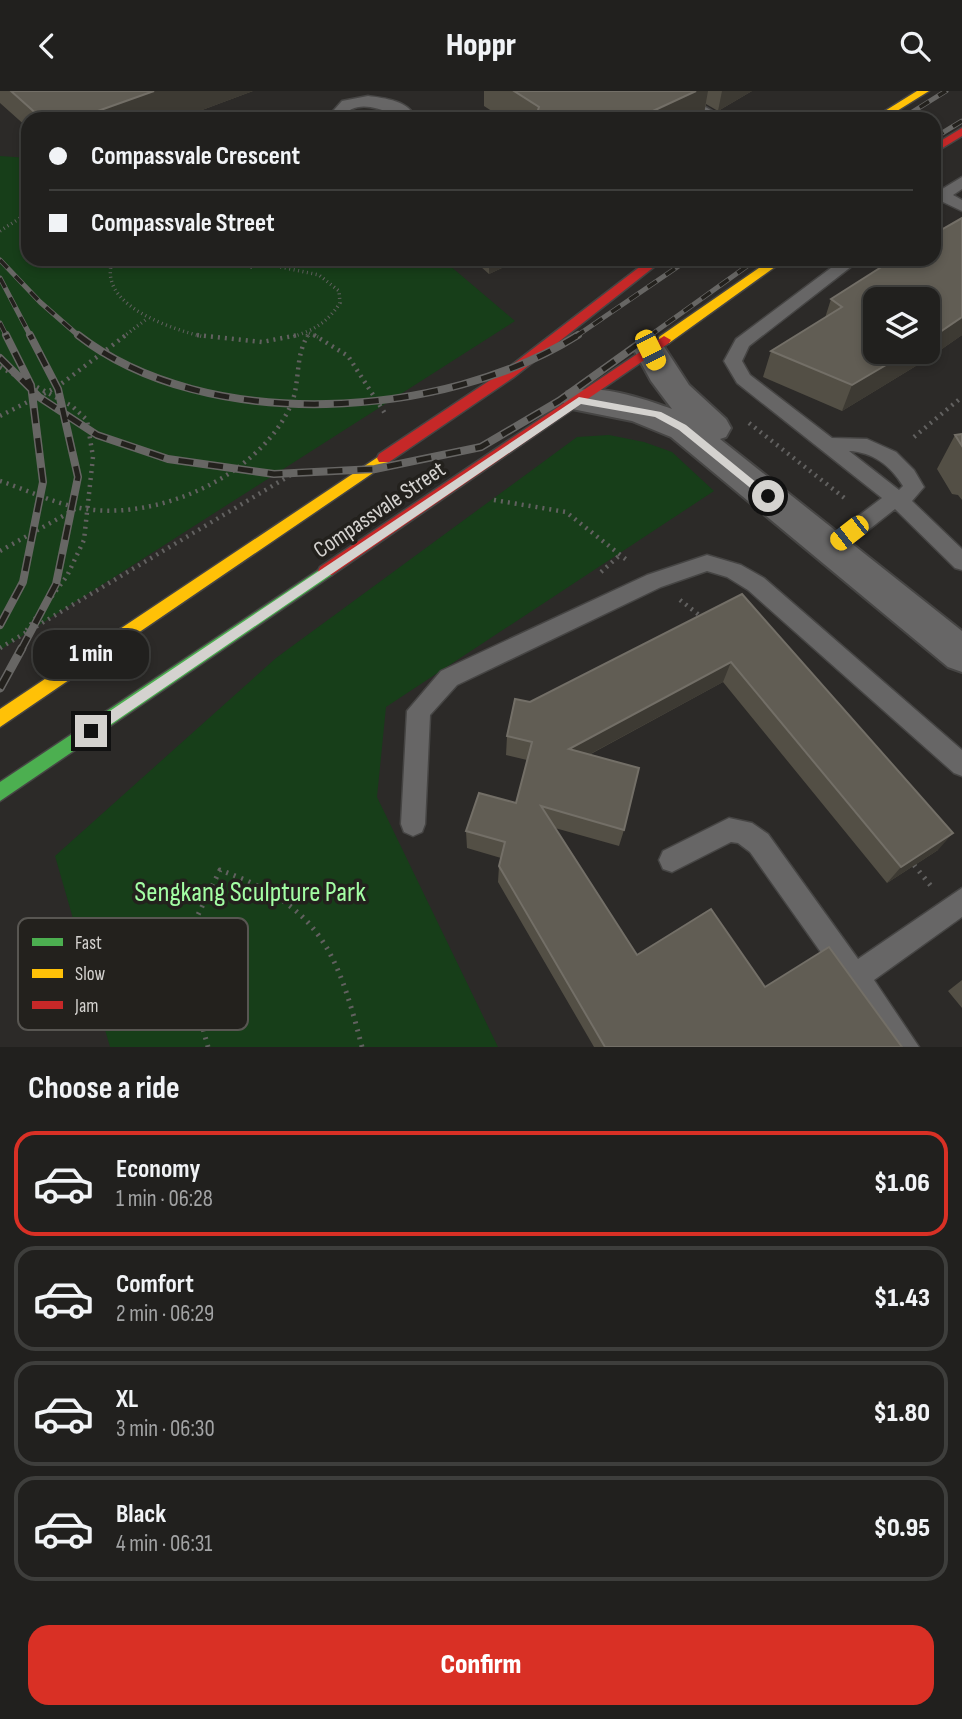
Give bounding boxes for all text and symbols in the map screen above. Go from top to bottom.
text: Hoppr [446,26,516,65]
icon: back [28,27,66,65]
icon: search [896,27,934,65]
text: Compassvale Crescent [91,141,300,172]
text: Compassvale Street [91,208,275,239]
map controls [863,287,940,364]
button: layers [863,287,940,364]
car [632,327,669,373]
street label: Compassvale Street [308,455,451,564]
route start [752,480,784,512]
car [826,512,873,554]
callout: 1 min [33,629,149,679]
text: 1 min [69,640,113,668]
route end [75,715,107,747]
park label: Sengkang Sculpture Park [134,876,366,909]
legend [18,918,248,1030]
text: Fast [75,932,102,955]
text: Slow [75,963,105,986]
text: Jam [74,995,98,1018]
text: Choose a ride [28,1069,180,1108]
icon: car [32,1152,95,1215]
text: Economy [116,1154,200,1185]
text: $1.06 [874,1168,930,1199]
text: 1 min · 06:28 [116,1185,213,1213]
icon: car [32,1267,95,1330]
text: Comfort [116,1269,194,1300]
text: $1.43 [874,1283,930,1314]
text: 2 min · 06:29 [116,1300,214,1328]
icon: car [32,1382,95,1445]
text: XL [116,1384,138,1415]
text: $1.80 [874,1398,930,1429]
text: 3 min · 06:30 [116,1415,215,1443]
icon: car [32,1497,95,1560]
text: Black [116,1499,166,1530]
text: $0.95 [874,1513,930,1544]
text: 4 min · 06:31 [116,1530,212,1558]
button: Confirm [28,1625,934,1705]

